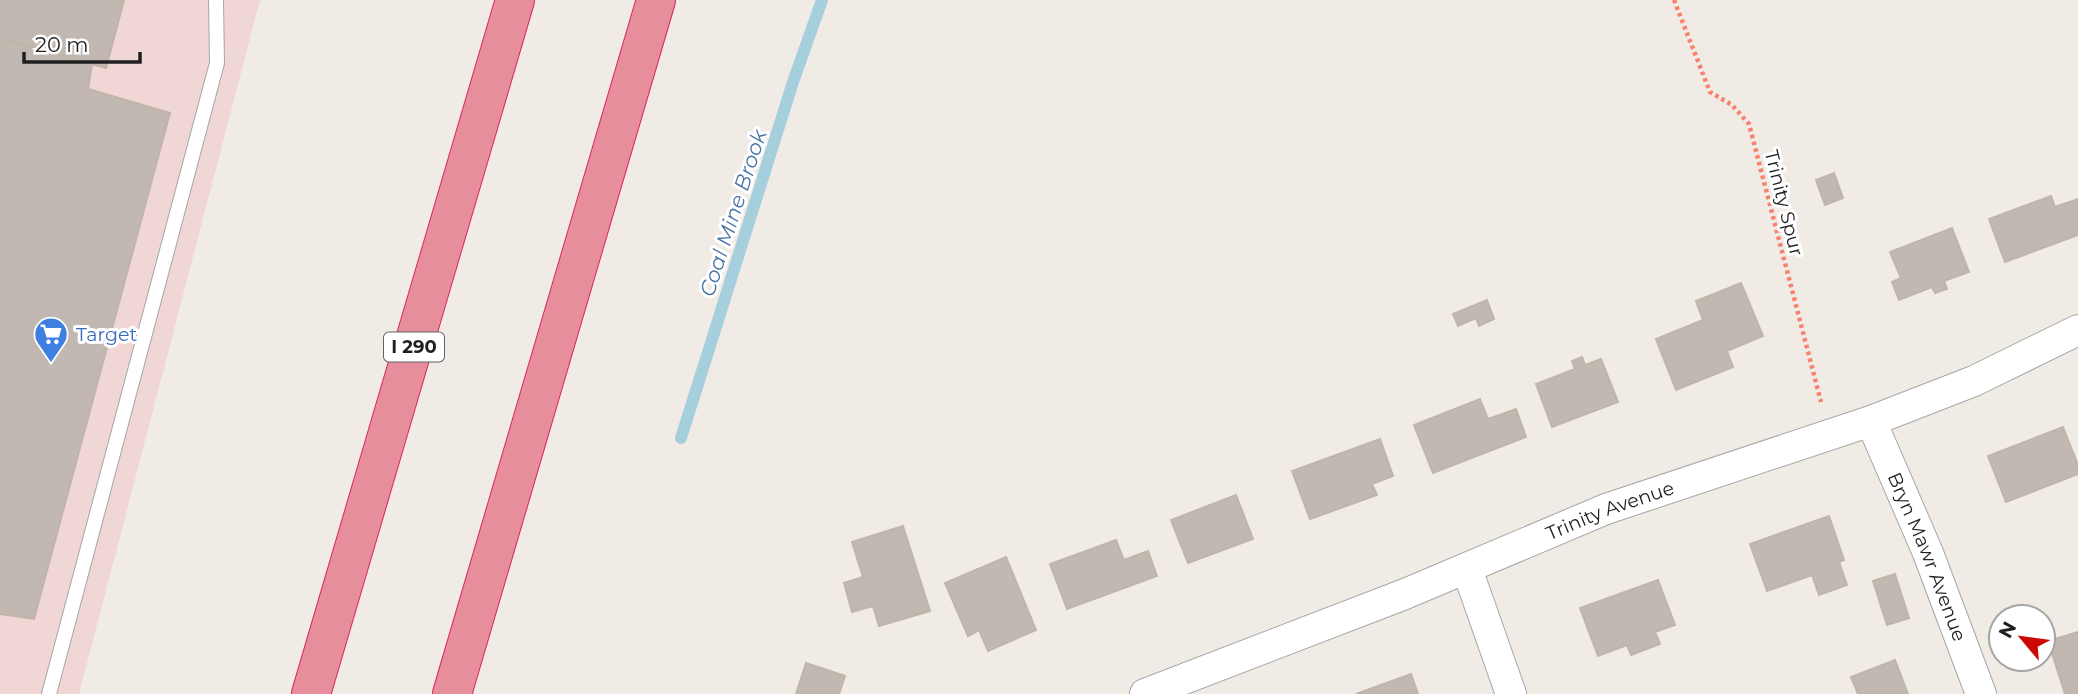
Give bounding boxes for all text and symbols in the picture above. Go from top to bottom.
scale bar [24,21,140,65]
text: 20 m [35,32,89,57]
water label: Coal Mine Brook [694,125,772,300]
street label: Trinity Spur [1760,148,1808,258]
supermarket icon: Target [32,315,70,364]
place label: Target [76,323,137,346]
road number: I 290 [384,332,444,362]
street label: Bryn Mawr Avenue [1883,469,1972,644]
street label: Trinity Avenue [1542,476,1677,545]
north arrow [1987,603,2057,673]
text: N [1994,618,2021,642]

